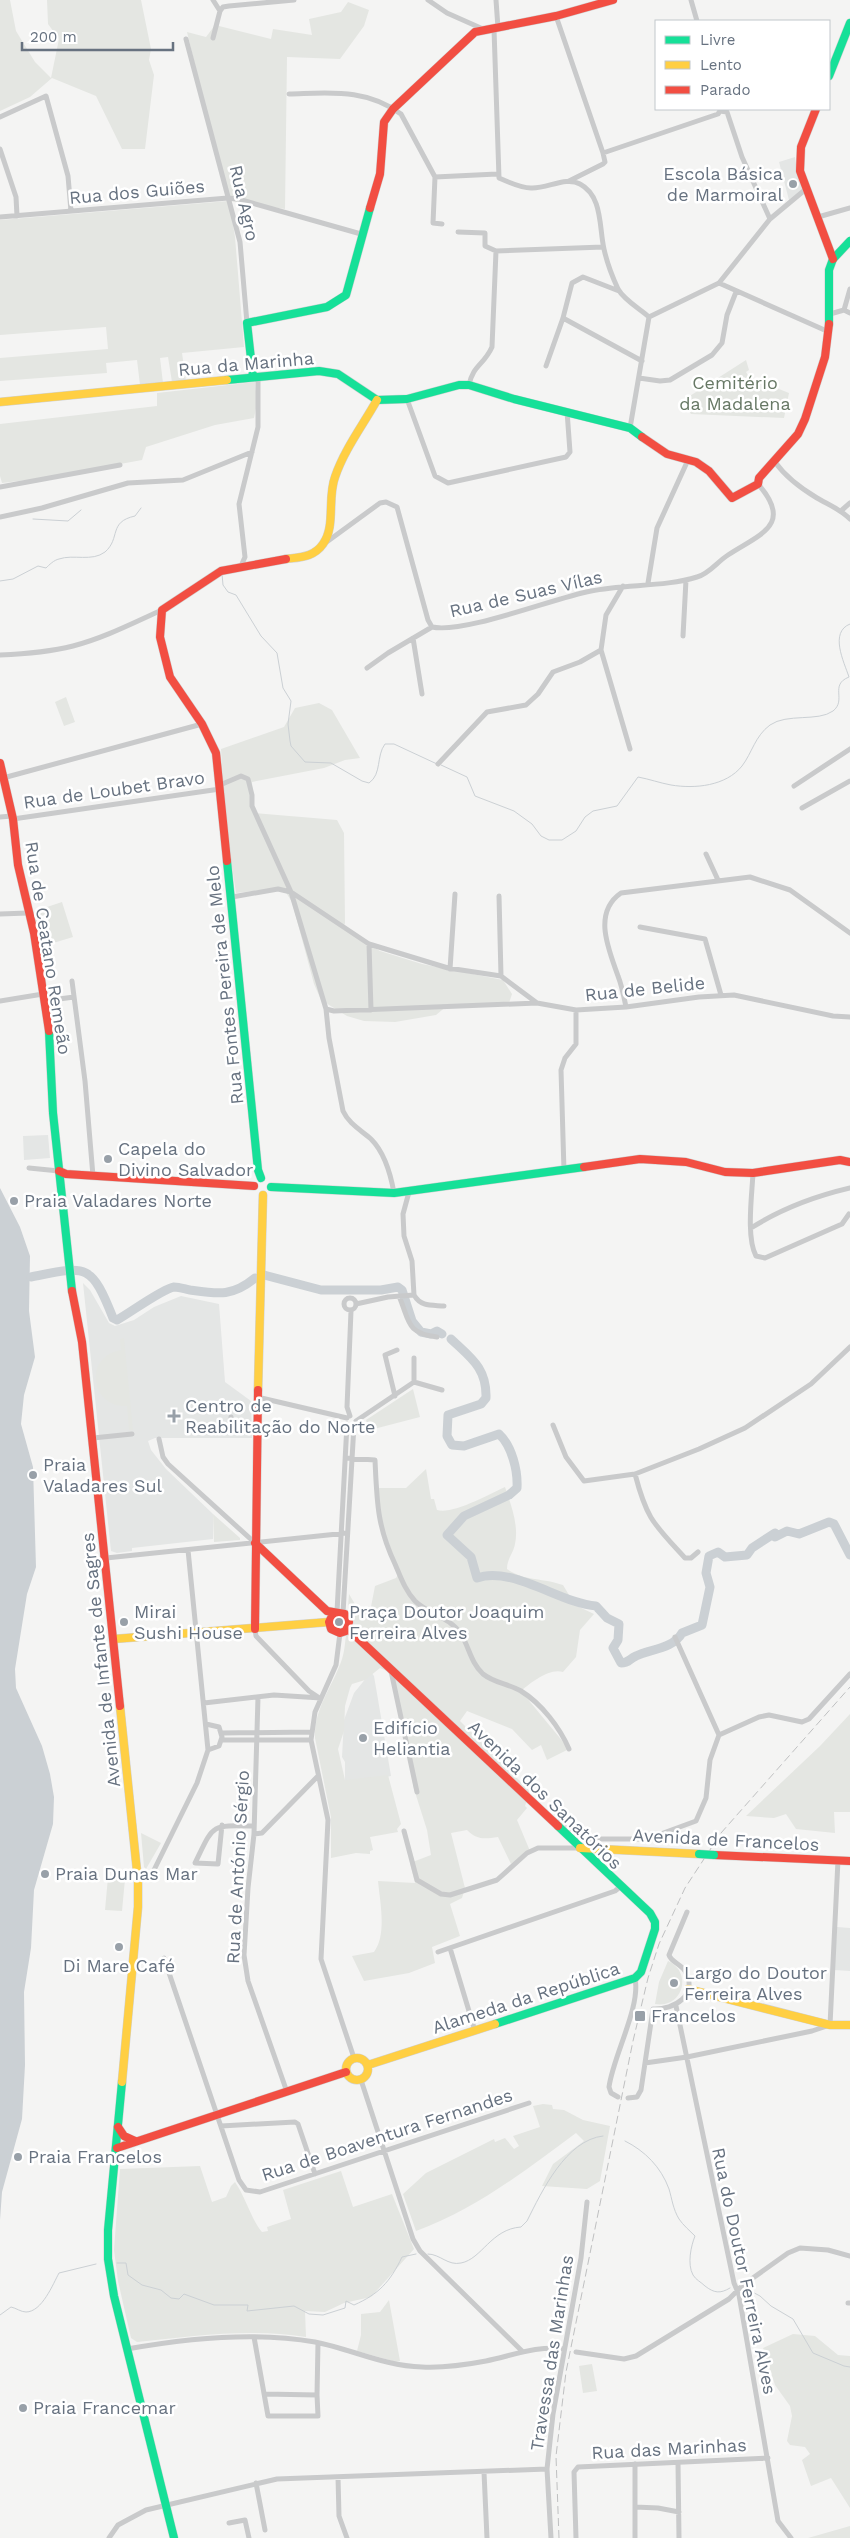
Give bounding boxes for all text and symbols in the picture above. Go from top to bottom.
scale bar [22,20,174,52]
legend [655,20,830,110]
text: 200 m [30,28,77,46]
text: Livre [700,31,735,49]
text: Lento [700,56,742,74]
text: Parado [700,81,750,99]
street label: Rua Agro [226,163,263,243]
place label: Escola Básica de Marmoiral [663,163,783,205]
street label: Rua dos Guiões [68,175,206,208]
marker: Escola Básica de Marmoiral [787,178,799,190]
street label: Rua da Marinha [177,347,315,380]
park label: Cemitério da Madalena [679,372,791,414]
street label: Rua de Suas Vílas [448,566,604,621]
street label: Rua de Loubet Bravo [22,766,206,813]
street label: Rua de Ceatano Remeão [21,840,76,1056]
street label: Rua Fontes Pereira de Melo [201,864,248,1106]
street label: Rua de Belide [584,972,706,1005]
place label: Capela do Divino Salvador [118,1138,253,1180]
marker: Capela do Divino Salvador [102,1153,114,1165]
place label: Praia Valadares Norte [24,1190,212,1211]
marker: Praia Valadares Norte [8,1195,20,1207]
place label: Centro de Reabilitação do Norte [185,1395,375,1437]
marker: Centro de Reabilitação do Norte [167,1409,181,1423]
place label: Praia Valadares Sul [43,1454,163,1496]
marker: Praia Valadares Sul [27,1469,39,1481]
street label: Avenida de Infante de Sagres [77,1532,124,1788]
place label: Mirai Sushi House [134,1601,243,1643]
place label: Praça Doutor Joaquim Ferreira Alves [349,1601,544,1643]
marker: Mirai Sushi House [118,1616,130,1628]
marker: Praça Doutor Joaquim Ferreira Alves [333,1616,345,1628]
street label: Avenida dos Sanatórios [464,1716,626,1873]
place label: Edifício Heliantia [373,1717,450,1759]
marker: Edifício Heliantia [357,1732,369,1744]
street label: Rua de António Sérgio [222,1770,253,1964]
street label: Avenida de Francelos [632,1824,820,1855]
place label: Praia Dunas Mar [55,1863,198,1884]
marker: Praia Dunas Mar [39,1868,51,1880]
marker: Di Mare Café [113,1941,125,1953]
place label: Di Mare Café [63,1955,175,1976]
street label: Alameda da República [429,1957,622,2038]
place label: Largo do Doutor Ferreira Alves [684,1962,827,2004]
marker: Largo do Doutor Ferreira Alves [668,1977,680,1989]
place label: Francelos [651,2005,736,2026]
marker: Francelos [633,2009,647,2023]
street label: Rua de Boaventura Fernandes [259,2084,515,2185]
place label: Praia Francelos [28,2146,162,2167]
street label: Rua do Doutor Ferreira Alves [708,2146,781,2396]
marker: Praia Francelos [12,2151,24,2163]
street label: Travessa das Marinhas [526,2254,577,2452]
place label: Praia Francemar [33,2397,176,2418]
marker: Praia Francemar [17,2402,29,2414]
street label: Rua das Marinhas [591,2434,747,2463]

